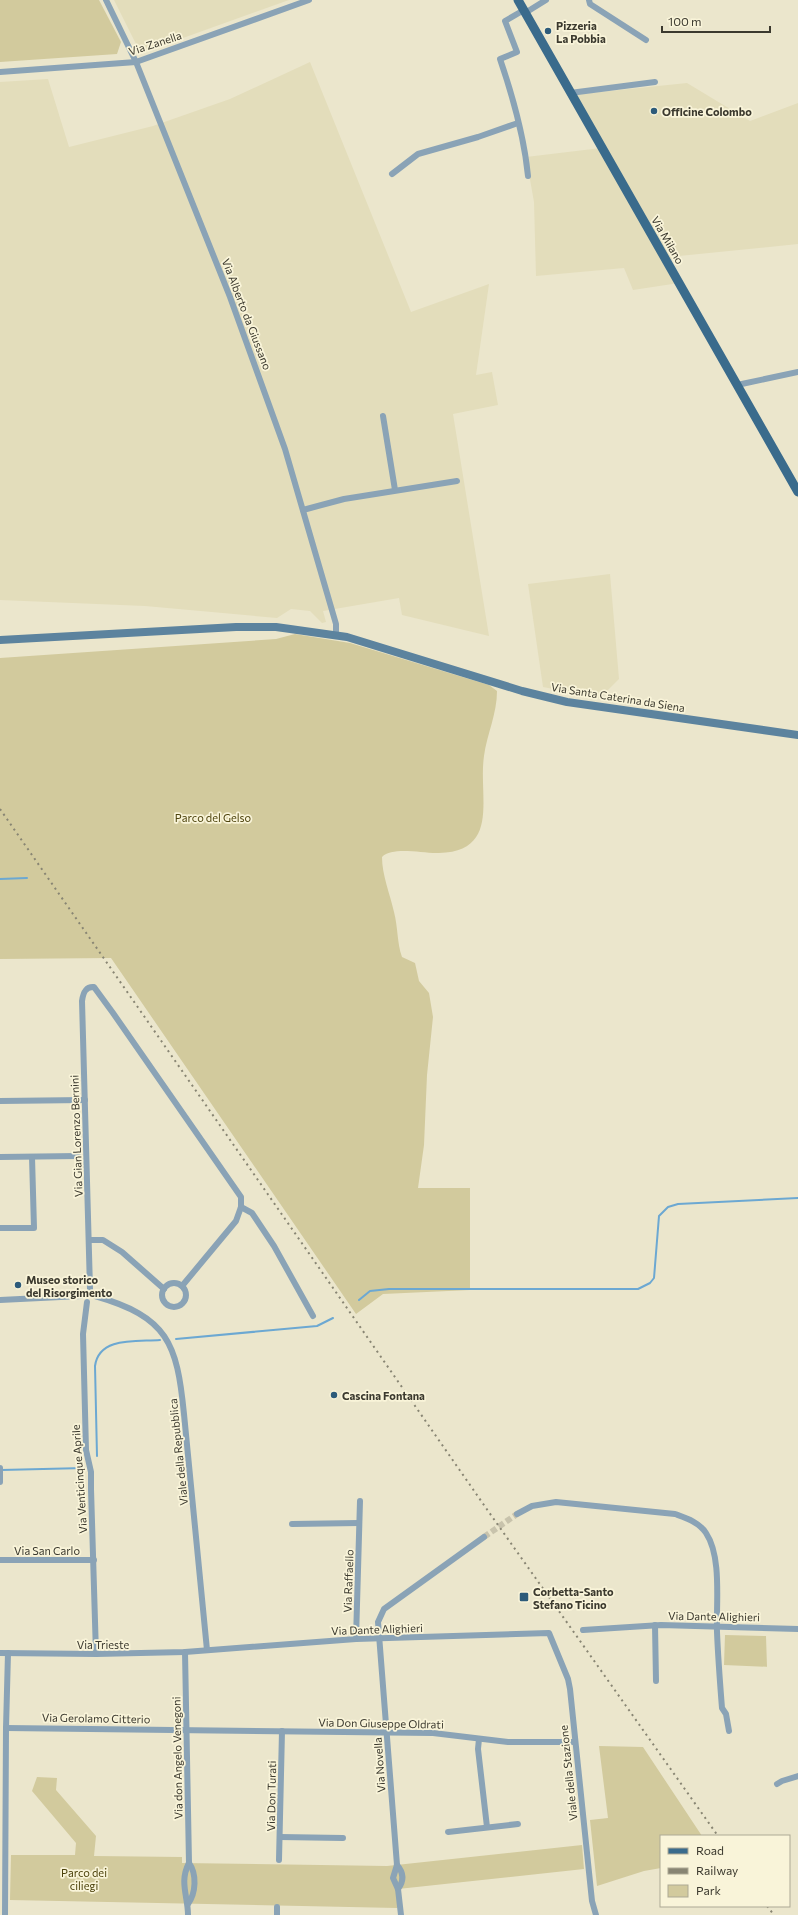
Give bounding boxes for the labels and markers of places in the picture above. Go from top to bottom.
place label: Pizzeria La Pobbia [556,19,606,45]
marker: Pizzeria La Pobbia [543,26,553,36]
place label: Officine Colombo [662,105,752,118]
marker: Officine Colombo [649,106,659,116]
place label: Museo storico del Risorgimento [26,1273,113,1299]
marker: Museo storico del Risorgimento [13,1280,23,1290]
place label: Cascina Fontana [342,1389,425,1402]
marker: Cascina Fontana [329,1390,339,1400]
place label: Corbetta-Santo Stefano Ticino [533,1585,614,1611]
marker: Corbetta-Santo Stefano Ticino [518,1591,530,1603]

